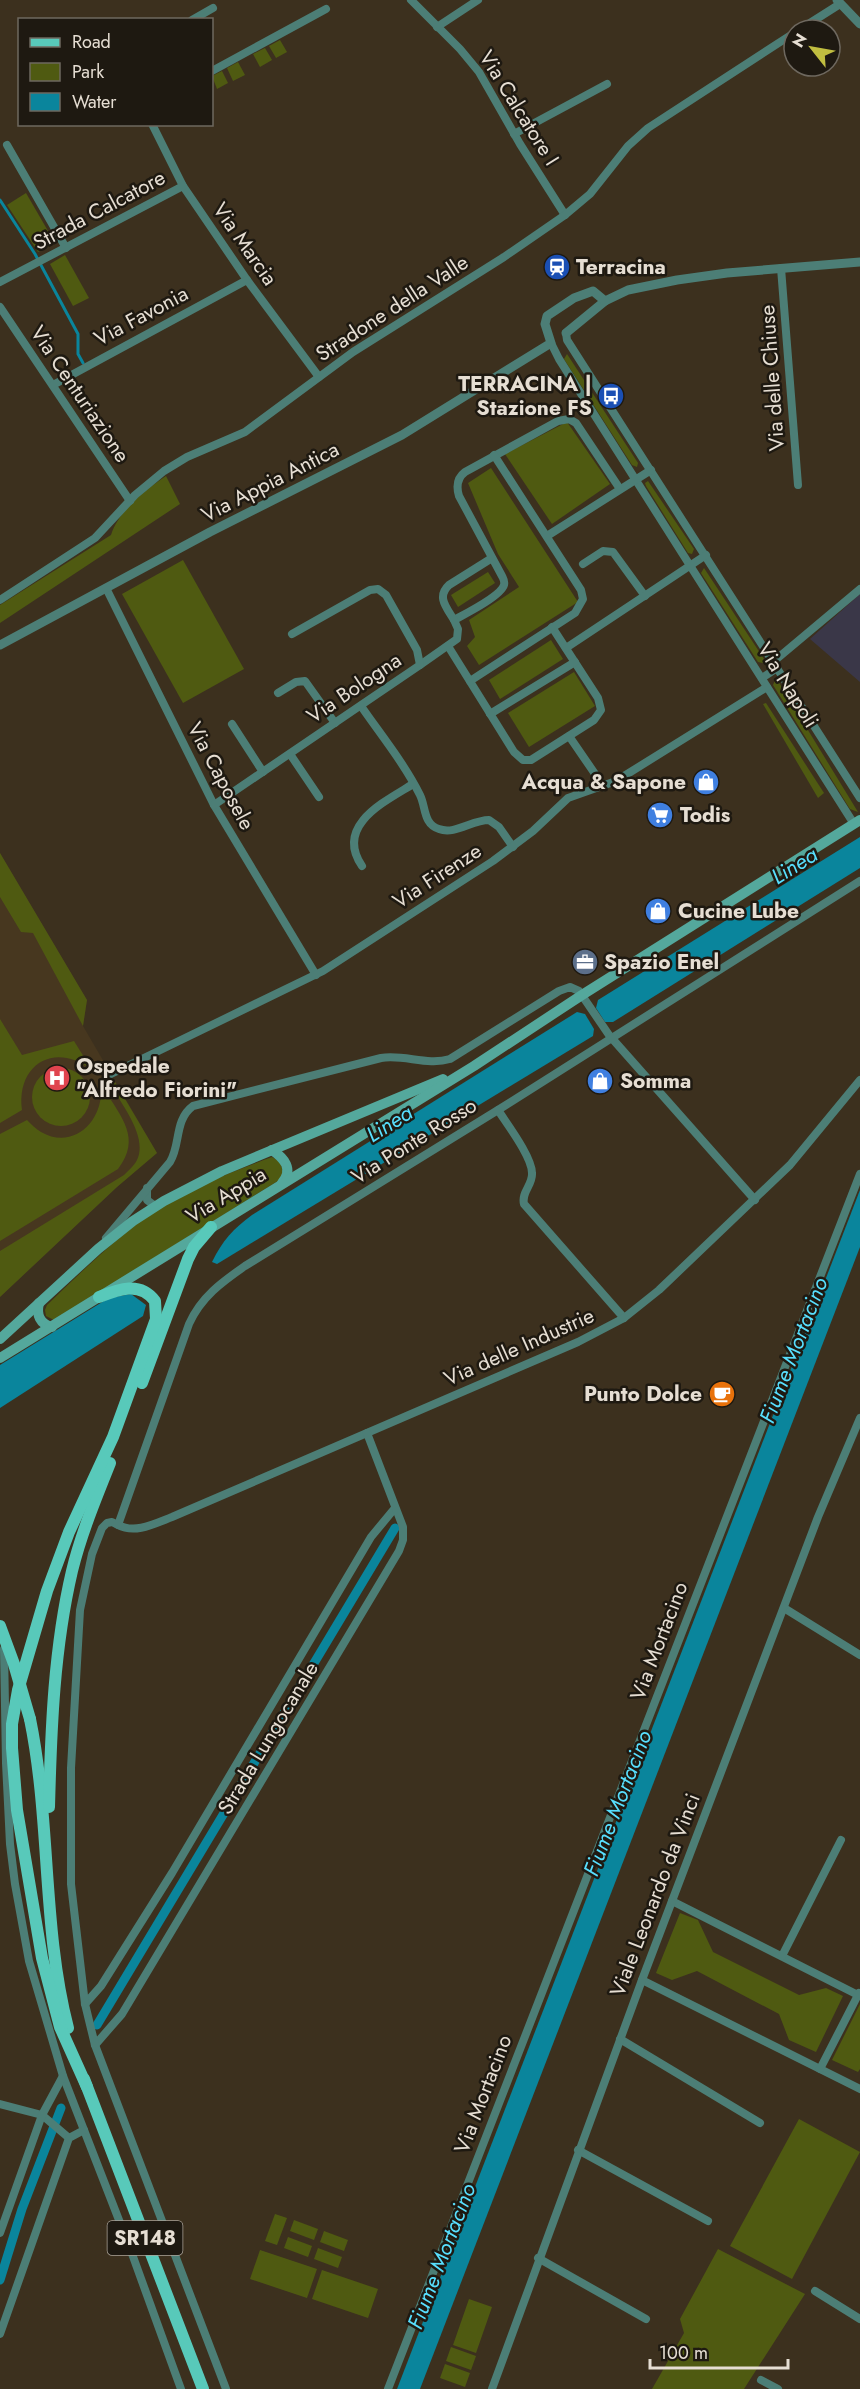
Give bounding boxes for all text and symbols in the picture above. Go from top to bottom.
legend [18,18,213,126]
north arrow [782,18,842,78]
text: Road [72,29,111,55]
text: N [786,29,813,52]
street label: Via Calcatore I [472,45,566,171]
text: Park [72,59,104,85]
text: Water [72,89,117,115]
street label: Strada Calcatore [28,162,171,257]
street label: Via Marcia [205,196,285,292]
street label: Stradone della Valle [310,247,474,369]
station icon: Terracina [542,252,572,282]
place label: Terracina [576,252,666,282]
street label: Via Favonia [89,279,193,353]
street label: Via delle Chiuse [752,304,792,452]
street label: Via Centuriazione [23,320,137,469]
place label: TERRACINA | Stazione FS [458,369,592,423]
bus stop icon: TERRACINA | Stazione FS [596,381,626,411]
street label: Via Appia Antica [196,434,344,530]
street label: Via Napoli [750,636,826,734]
street label: Via Bologna [301,645,407,731]
street label: Via Caposele [180,717,262,836]
place label: Acqua & Sapone [521,767,686,797]
shop icon: Acqua & Sapone [691,767,721,797]
supermarket icon: Todis [645,800,675,830]
place label: Todis [680,800,731,830]
street label: Via Firenze [387,836,487,916]
water label: Linea [765,838,823,892]
shop icon: Cucine Lube [643,896,673,926]
place label: Cucine Lube [678,896,799,926]
office icon: Spazio Enel [570,947,600,977]
place label: Spazio Enel [604,947,719,977]
place label: Ospedale "Alfredo Fiorini" [76,1051,237,1105]
hospital icon: Ospedale "Alfredo Fiorini" [42,1063,72,1093]
shop icon: Somma [585,1066,615,1096]
place label: Somma [620,1066,691,1096]
street label: Via Ponte Rosso [345,1090,483,1192]
water label: Linea [360,1096,418,1150]
street label: Via Appia [180,1159,272,1231]
water label: Fiume Mortacino [750,1272,836,1428]
street label: Via delle Industrie [439,1300,599,1394]
place label: Punto Dolce [584,1379,702,1409]
cafe icon: Punto Dolce [707,1379,737,1409]
street label: Via Mortacino [623,1577,695,1705]
street label: Strada Lungocanale [210,1656,326,1820]
water label: Fiume Mortacino [574,1725,660,1881]
street label: Viale Leonardo da Vinci [602,1789,708,2001]
street label: Via Mortacino [447,2030,519,2158]
water label: Fiume Mortacino [398,2178,484,2334]
road number: SR148 [108,2221,182,2255]
scale bar [650,2332,788,2370]
text: 100 m [659,2340,708,2366]

